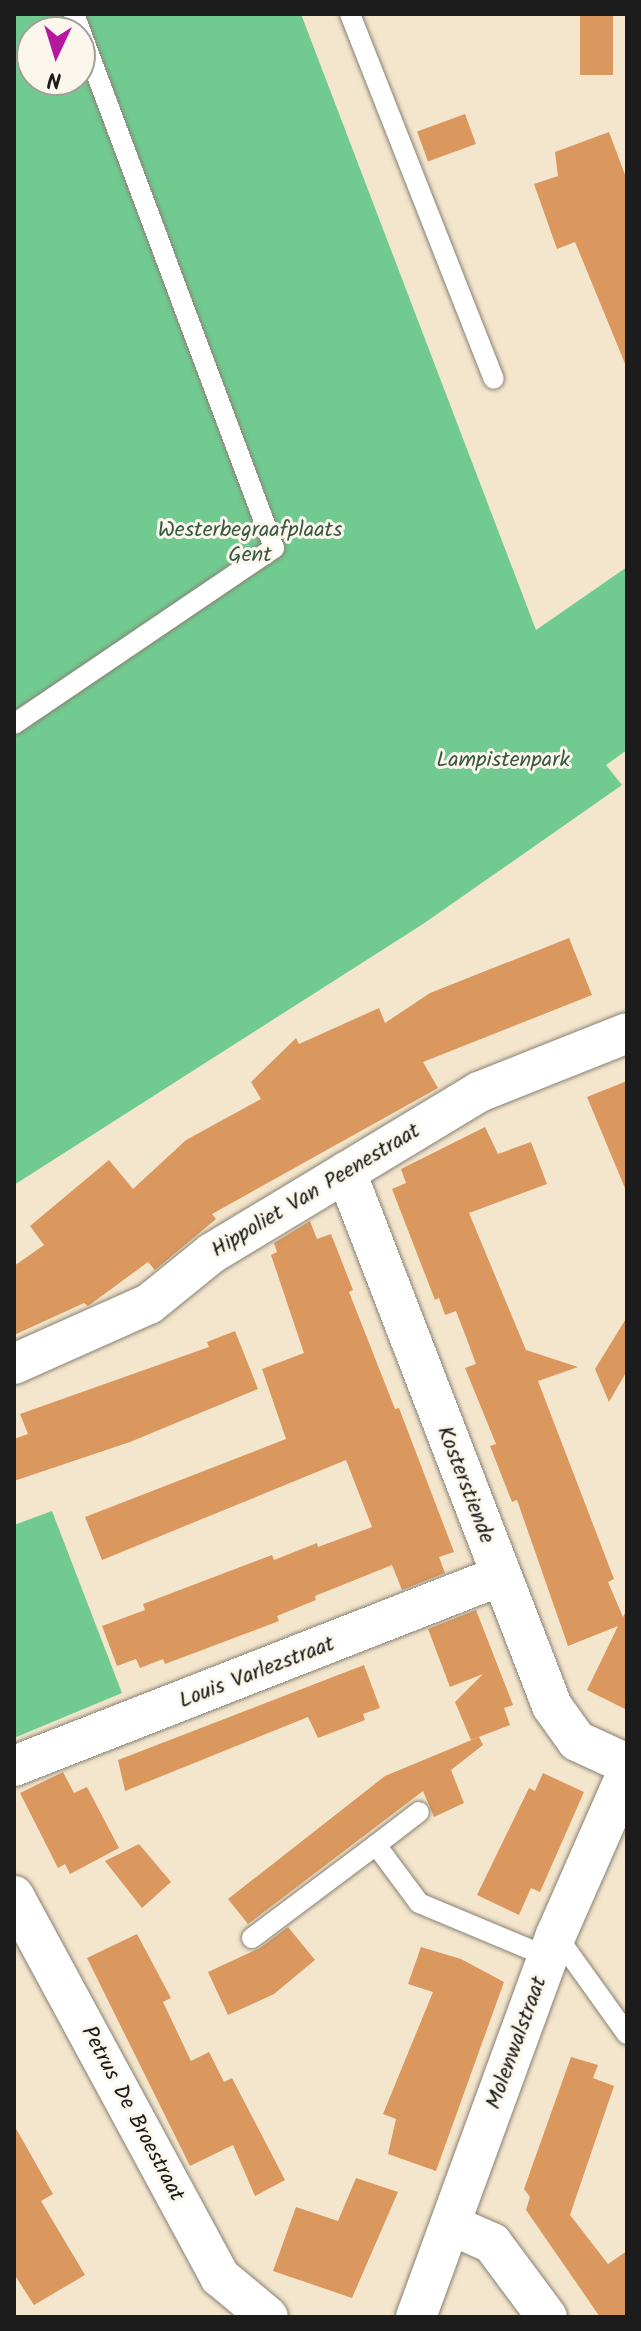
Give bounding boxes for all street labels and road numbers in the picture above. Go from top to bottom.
street label: Hippoliet Van Peenestraat [207,1118,425,1264]
street label: Kosterstiende [431,1423,499,1547]
street label: Louis Varlezstraat [175,1631,339,1715]
street label: Molenwalstraat [481,1973,553,2113]
street label: Petrus De Broestraat [75,2022,189,2206]

